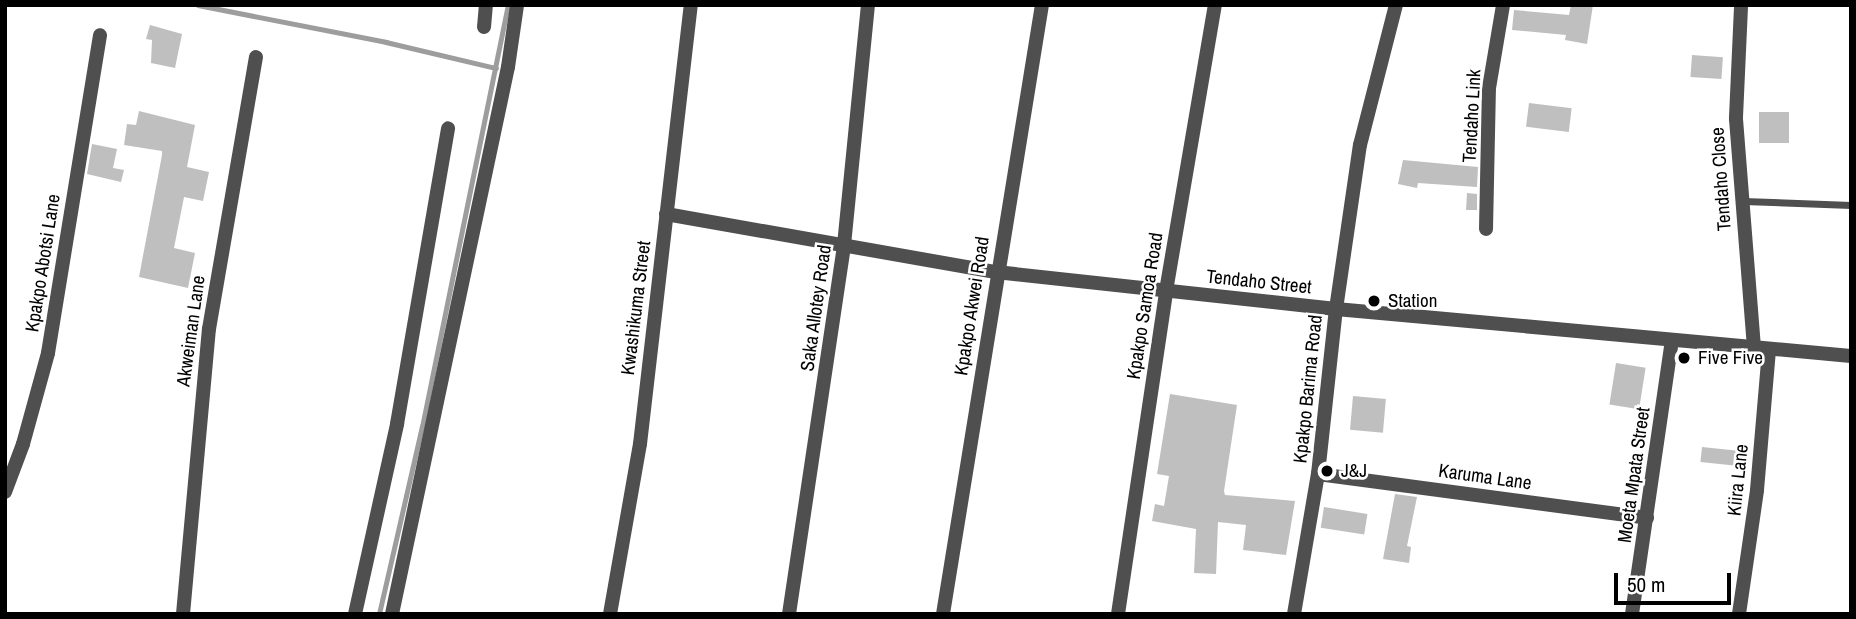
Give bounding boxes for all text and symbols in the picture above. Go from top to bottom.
street label: Tendaho Link [1458,69,1486,163]
street label: Tendaho Close [1706,126,1736,232]
street label: Kpakpo Abotsi Lane [21,192,65,334]
street label: Kpakpo Samoa Road [1122,231,1168,381]
street label: Kpakpo Akwei Road [950,235,994,377]
street label: Kwashikuma Street [616,240,656,376]
street label: Saka Allotey Road [796,243,836,373]
street label: Tendaho Street [1205,265,1313,299]
street label: Akweiman Lane [172,274,210,388]
place label: Station [1388,290,1437,312]
marker: Station [1366,293,1382,309]
street label: Kpakpo Barima Road [1289,314,1327,464]
place label: Five Five [1698,347,1763,369]
marker: Five Five [1676,350,1692,366]
street label: Moeta Mpata Street [1613,406,1655,544]
street label: Kiira Lane [1723,443,1753,517]
street label: Karuma Lane [1437,459,1533,495]
place label: J&J [1341,460,1367,482]
marker: J&J [1319,463,1335,479]
scale bar [1618,560,1735,604]
text: 50 m [1627,570,1665,599]

